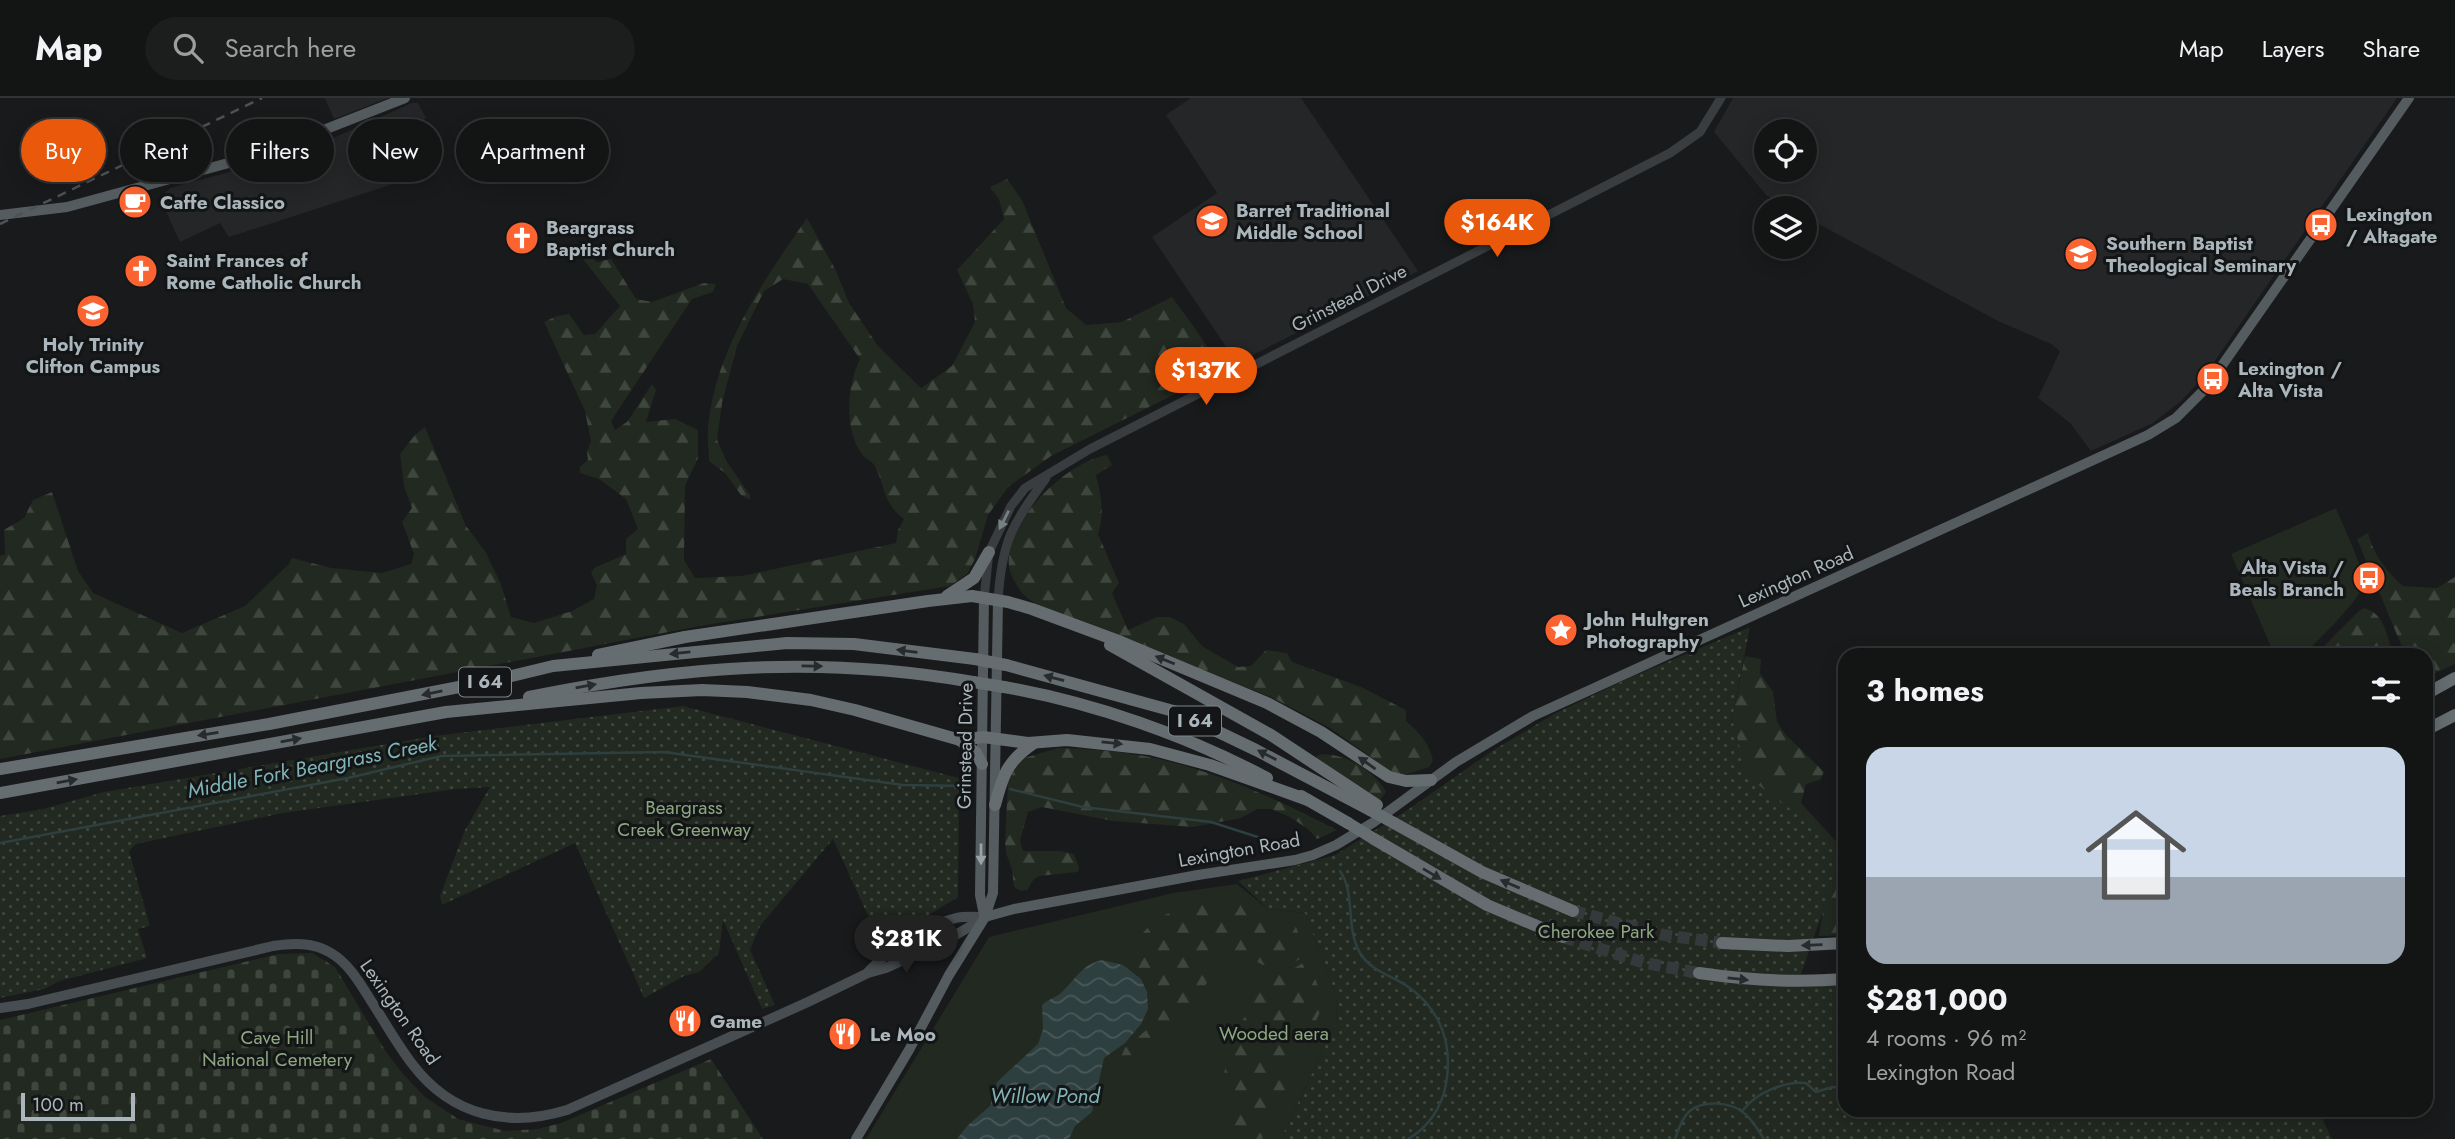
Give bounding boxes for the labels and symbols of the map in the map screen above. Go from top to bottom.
cafe icon: Caffe Classico [116,183,154,221]
place label: Caffe Classico [160,189,285,216]
place label: Barret Traditional Middle School [1236,197,1390,246]
pin: $164K [1448,200,1546,259]
place label: Lexington / Altagate [2346,201,2438,250]
school or university icon: Barret Traditional Middle School [1193,202,1231,240]
bus stop icon: Lexington / Altagate [2302,206,2340,244]
place label: Beargrass Baptist Church [546,214,675,263]
church icon: Beargrass Baptist Church [503,219,541,257]
place label: Southern Baptist Theological Seminary [2106,230,2297,279]
school or university icon: Southern Baptist Theological Seminary [2062,235,2100,273]
place label: Saint Frances of Rome Catholic Church [166,247,362,296]
church icon: Saint Frances of Rome Catholic Church [122,252,160,290]
street label: Grinstead Drive [1287,257,1411,339]
school or university icon: Holy Trinity Clifton Campus [74,292,112,330]
place label: Holy Trinity Clifton Campus [26,331,161,380]
pin: $137K [1157,348,1255,407]
place label: Lexington / Alta Vista [2237,355,2342,404]
bus stop icon: Lexington / Alta Vista [2194,360,2232,398]
one-way arrow [998,510,1009,530]
street label: Lexington Road [1734,540,1858,614]
place label: Alta Vista / Beals Branch [2229,554,2344,603]
bus stop icon: Alta Vista / Beals Branch [2350,559,2388,597]
place label: John Hultgren Photography [1582,606,1709,655]
place icon: John Hultgren Photography [1542,611,1580,649]
one-way arrow [896,645,918,656]
one-way arrow [669,648,691,659]
one-way arrow [1154,654,1175,665]
one-way arrow [801,660,823,672]
road number: I 64 [459,668,511,696]
one-way arrow [1043,672,1064,682]
one-way arrow [575,680,597,691]
street label: Grinstead Drive [950,683,980,809]
one-way arrow [421,687,443,698]
road number: I 64 [1169,706,1221,736]
water label: Middle Fork Beargrass Creek [185,728,440,806]
one-way arrow [197,729,219,740]
one-way arrow [280,734,302,745]
one-way arrow [1102,738,1124,749]
one-way arrow [1256,750,1276,762]
one-way arrow [1358,756,1376,770]
one-way arrow [56,775,78,786]
park label: Beargrass Creek Greenway [617,794,751,843]
street label: Lexington Road [1176,826,1302,874]
one-way arrow [975,844,987,866]
one-way arrow [1423,868,1442,881]
one-way arrow [1500,878,1521,889]
pin: $281K [857,916,955,975]
park label: Cherokee Park [1538,918,1655,945]
one-way arrow [1801,939,1823,950]
street label: Lexington Road [354,954,446,1070]
one-way arrow [1728,973,1750,984]
restaurant icon: Game [666,1002,704,1040]
place label: Game [710,1008,762,1035]
restaurant icon: Le Moo [826,1015,864,1053]
park label: Wooded aera [1219,1020,1329,1047]
place label: Le Moo [870,1021,936,1048]
park label: Cave Hill National Cemetery [202,1024,353,1073]
water label: Willow Pond [990,1081,1101,1111]
scale bar [21,1090,135,1122]

